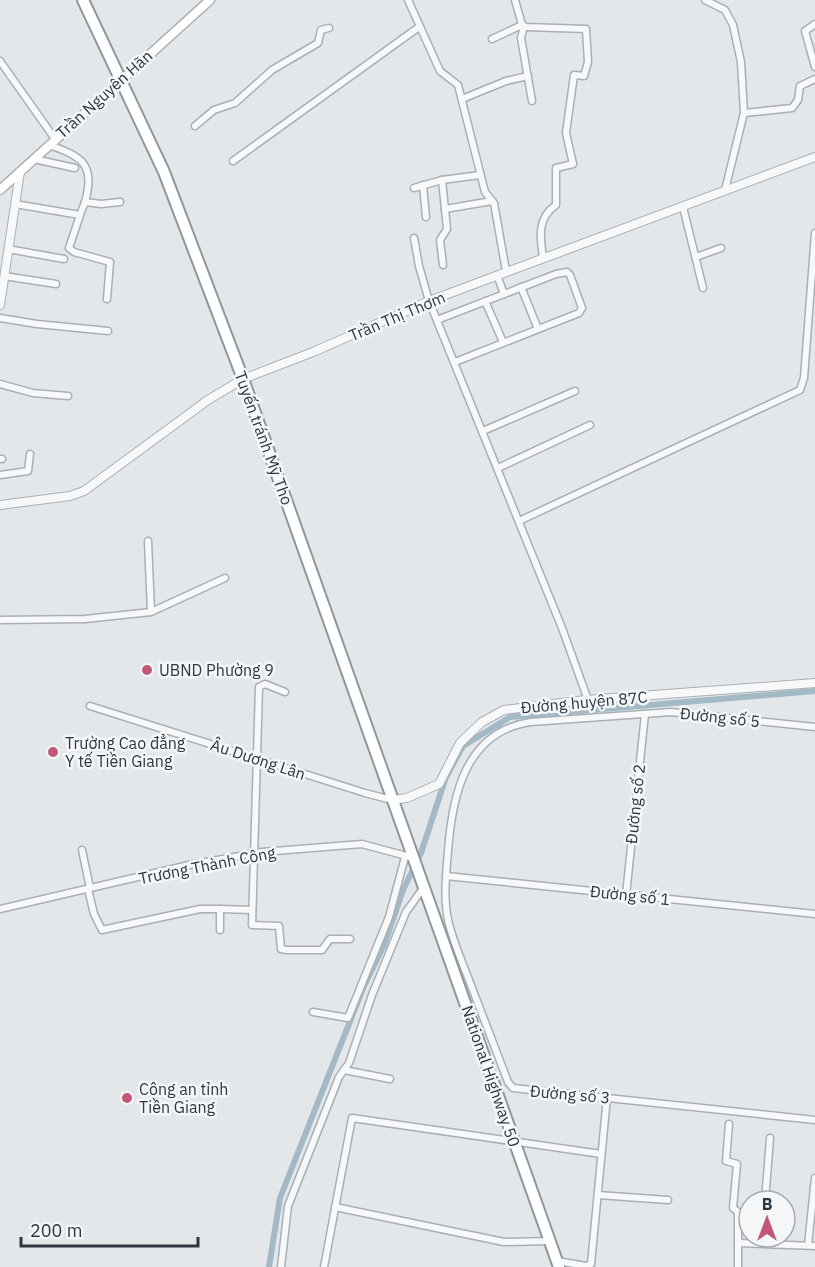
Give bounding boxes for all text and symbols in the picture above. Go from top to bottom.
street label: Trần Nguyên Hãn [52,45,156,143]
street label: Trần Thị Thơm [346,287,448,345]
street label: Tuyến tránh Mỹ Tho [231,368,297,508]
place label: UBND Phường 9 [159,660,274,680]
marker: UBND Phường 9 [140,663,154,677]
street label: Đường huyện 87C [520,686,648,717]
street label: Đường số 5 [679,703,761,731]
place label: Trường Cao đẳng Y tế Tiền Giang [65,733,186,771]
street label: Âu Dương Lân [208,734,308,784]
marker: Trường Cao đẳng Y tế Tiền Giang [46,745,60,759]
street label: Đường số 2 [621,763,649,845]
street label: Trương Thành Công [137,842,278,888]
street label: Đường số 1 [589,881,671,909]
street label: National Highway 50 [457,1003,525,1149]
place label: Công an tỉnh Tiền Giang [139,1079,228,1117]
street label: Đường số 3 [529,1081,611,1107]
marker: Công an tỉnh Tiền Giang [120,1091,134,1105]
north arrow [737,1189,797,1249]
text: B [762,1194,773,1214]
scale bar [21,1210,198,1248]
text: 200 m [30,1219,82,1242]

